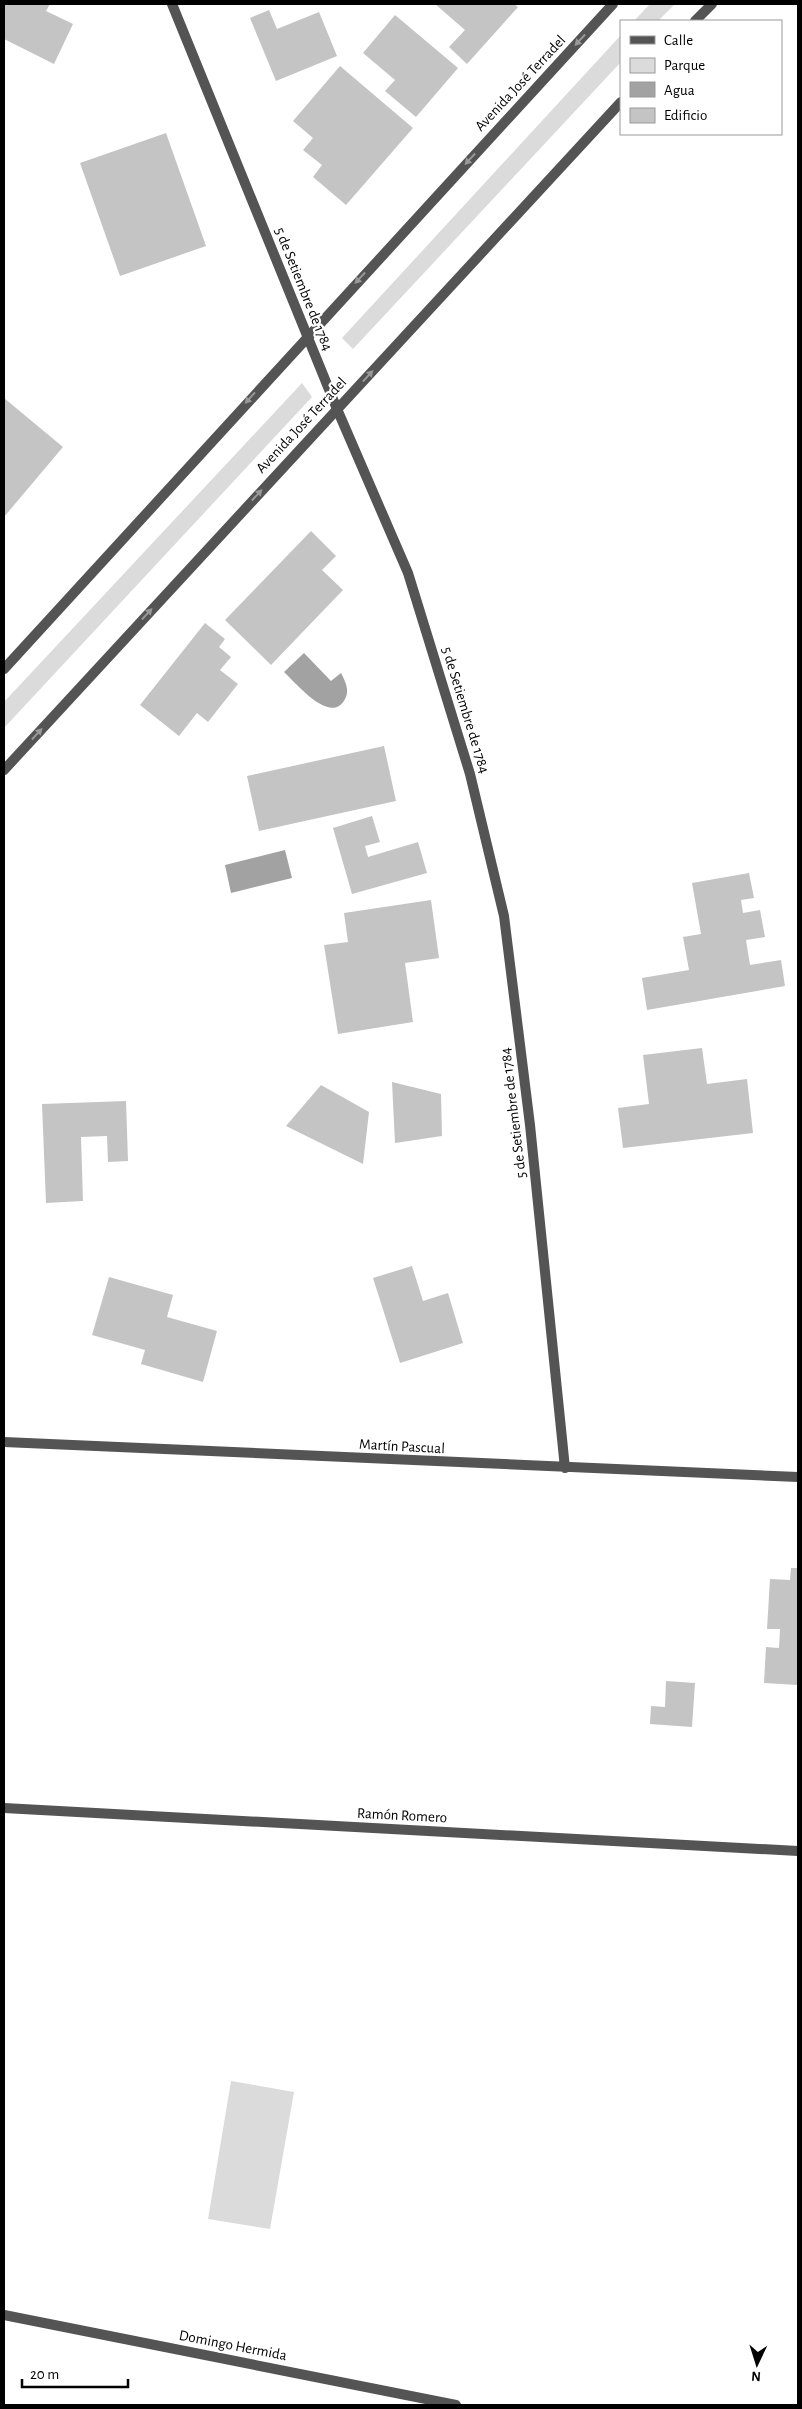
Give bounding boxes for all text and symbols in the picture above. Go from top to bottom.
legend [620,20,782,135]
street label: Avenida José Terradel [472,33,568,134]
one-way arrow [574,33,586,45]
text: Calle [664,33,693,48]
text: Parque [664,58,705,73]
text: Agua [664,83,695,98]
text: Edificio [664,108,707,123]
one-way arrow [464,153,476,165]
street label: 5 de Setiembre de 1784 [272,225,335,353]
one-way arrow [354,272,366,284]
one-way arrow [362,369,373,382]
street label: Avenida José Terradel [253,375,349,476]
one-way arrow [244,392,256,404]
one-way arrow [251,489,263,501]
one-way arrow [141,609,153,621]
street label: 5 de Setiembre de 1784 [439,645,492,775]
one-way arrow [31,728,43,740]
street label: 5 de Setiembre de 1784 [498,1047,529,1179]
street label: Martín Pascual [359,1437,445,1456]
street label: Ramón Romero [356,1806,447,1825]
street label: Domingo Hermida [178,2328,288,2363]
north arrow [732,2339,782,2389]
scale bar [22,2356,129,2388]
text: 20 m [30,2367,59,2382]
text: N [751,2369,762,2383]

